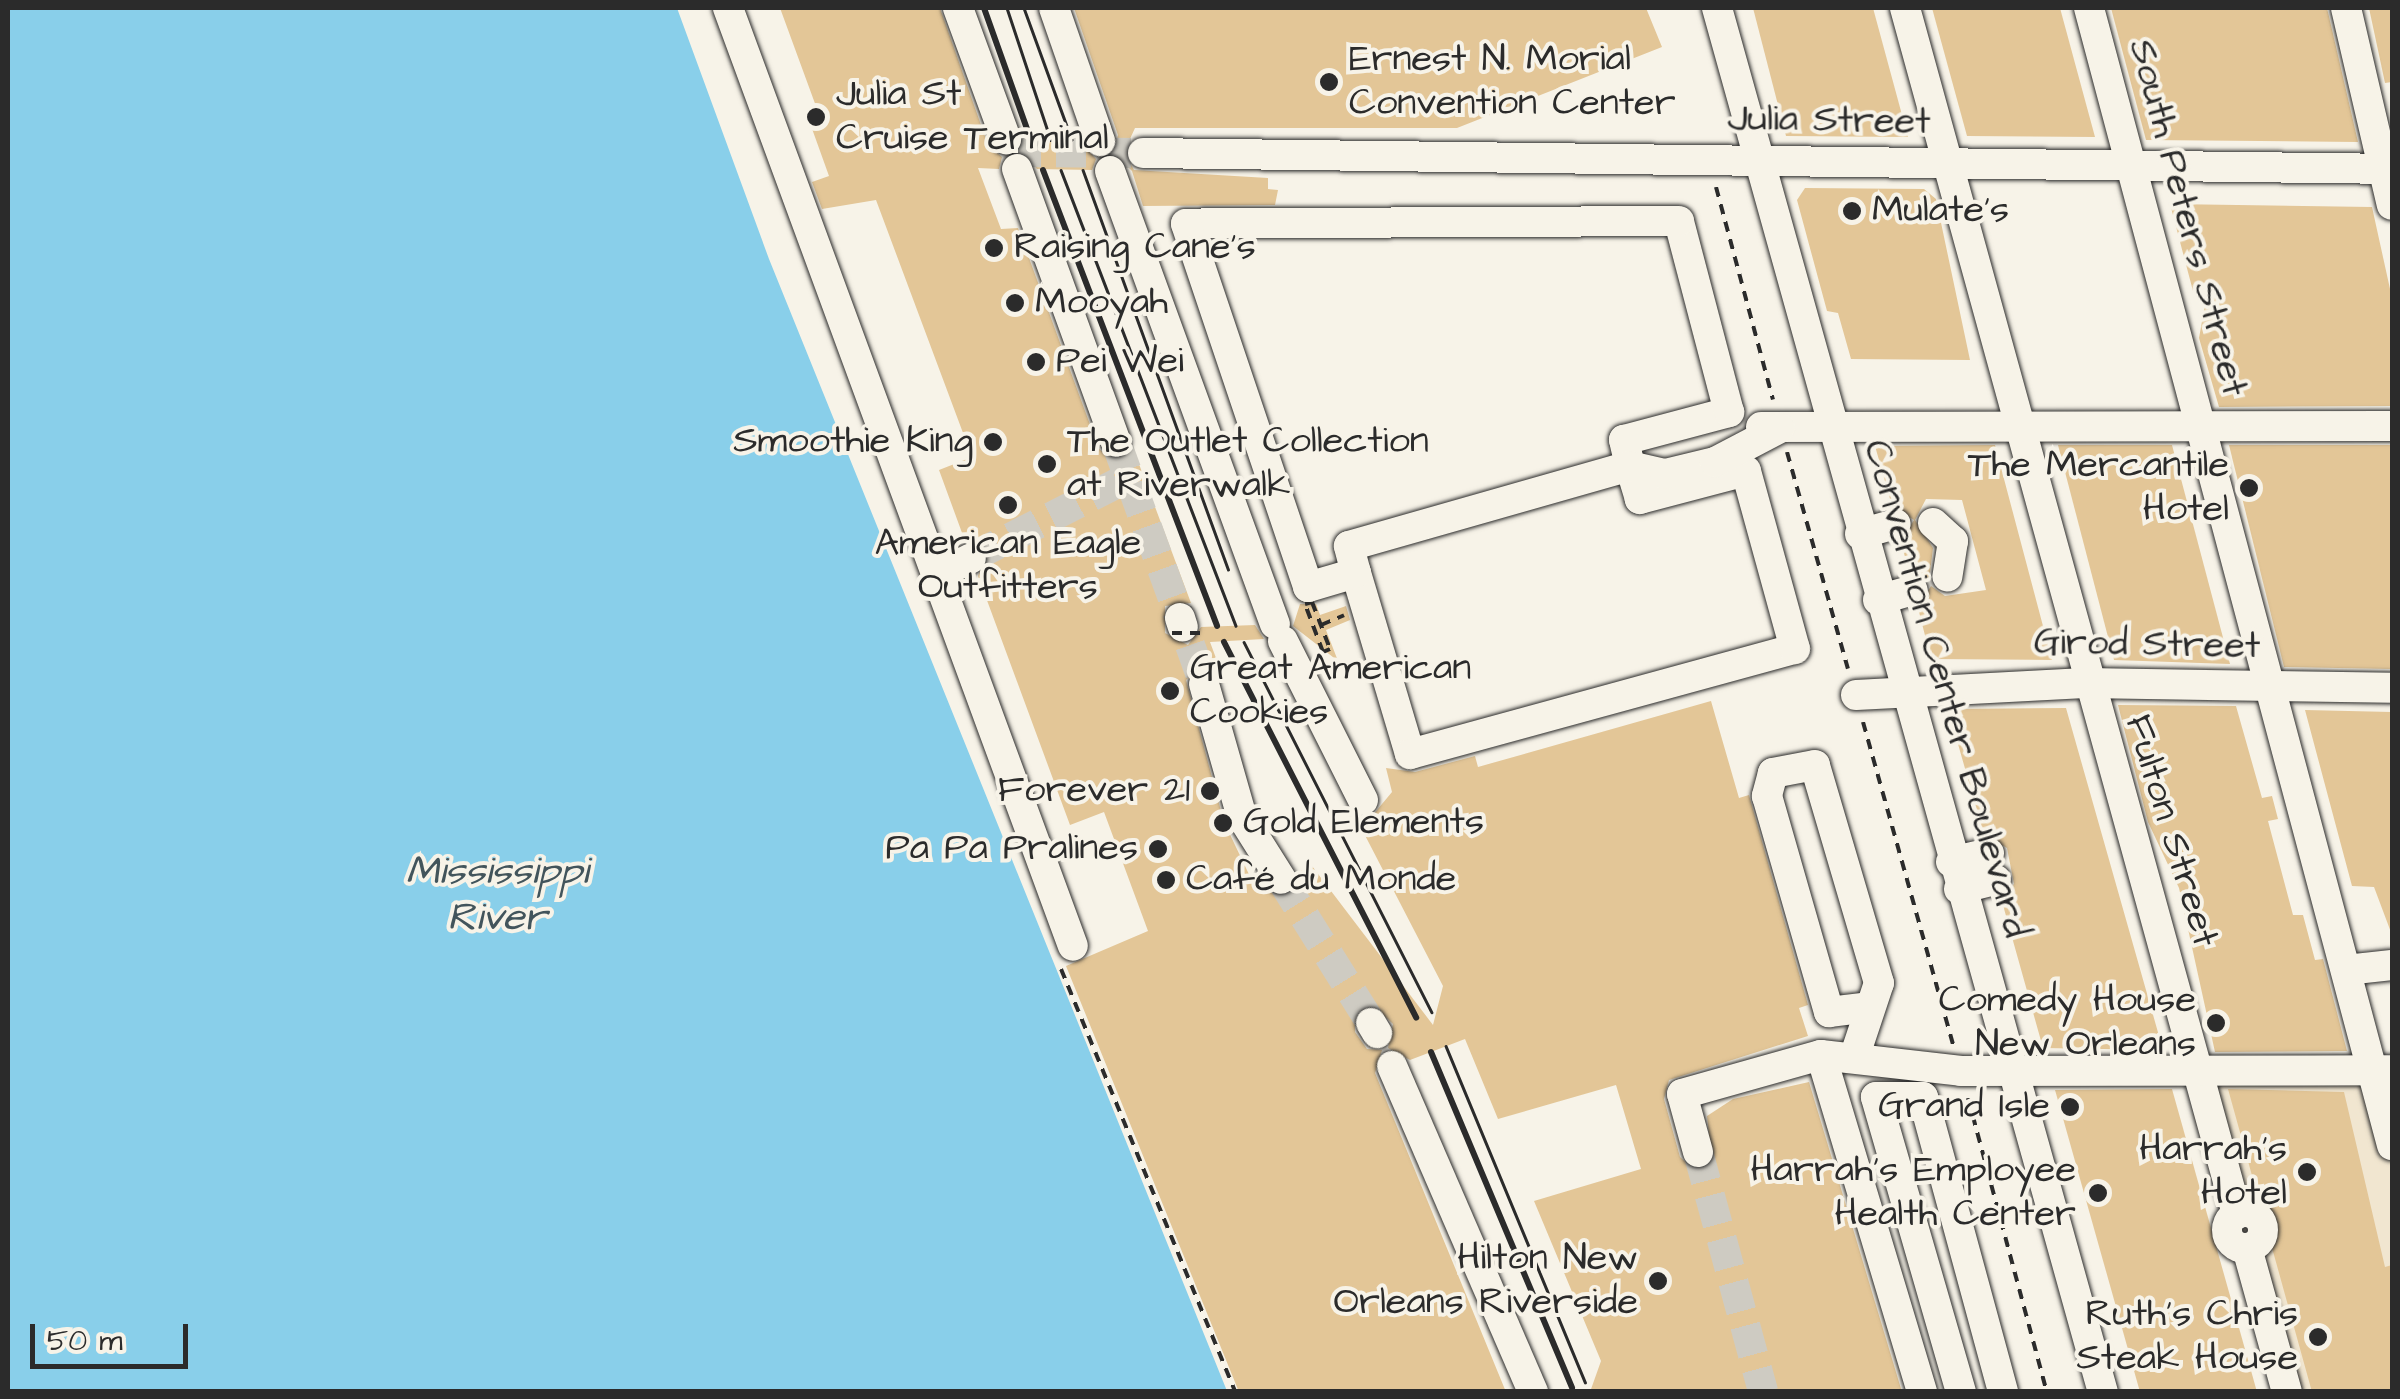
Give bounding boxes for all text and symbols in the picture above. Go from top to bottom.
street label: South Peters Street [2117,35,2257,401]
place label: Ernest N. Morial Convention Center [1349,37,1676,126]
marker: Ernest N. Morial Convention Center [1318,71,1340,93]
place label: Julia St Cruise Terminal [836,72,1109,162]
street label: Julia Street [1727,96,1931,146]
marker: Julia St Cruise Terminal [805,106,827,128]
place label: Mulate's [1872,188,2009,234]
marker: Mulate's [1841,200,1863,222]
place label: Raising Cane's [1014,225,1256,271]
marker: Raising Cane's [983,237,1005,259]
place label: Mooyah [1035,280,1168,326]
marker: Mooyah [1004,292,1026,314]
place label: Pei Wei [1056,339,1184,385]
marker: Pei Wei [1025,351,1047,373]
place label: Smoothie King [733,419,973,465]
place label: The Outlet Collection at Riverwalk [1067,419,1429,508]
marker: Smoothie King [982,431,1004,453]
street label: Convention Center Boulevard [1852,435,2038,943]
place label: The Mercantile Hotel [1968,443,2229,532]
marker: The Outlet Collection at Riverwalk [1036,453,1058,475]
marker: The Mercantile Hotel [2238,477,2260,499]
marker: American Eagle Outfitters [997,494,1019,516]
place label: American Eagle Outfitters [875,521,1141,610]
street label: Girod Street [2033,620,2261,670]
place label: Great American Cookies [1190,646,1471,736]
marker: Great American Cookies [1159,680,1181,702]
street label: Fulton Street [2114,710,2228,952]
place label: Forever 21 [998,768,1190,814]
marker: Forever 21 [1199,780,1221,802]
place label: Gold Elements [1243,800,1484,846]
marker: Gold Elements [1212,812,1234,834]
place label: Pa Pa Pralines [886,826,1138,872]
marker: Pa Pa Pralines [1147,838,1169,860]
water label: Mississippi River [406,848,588,942]
place label: Café du Monde [1186,857,1456,903]
marker: Café du Monde [1155,869,1177,891]
place label: Comedy House New Orleans [1939,978,2196,1068]
marker: Comedy House New Orleans [2205,1012,2227,1034]
place label: Grand Isle [1878,1084,2050,1130]
marker: Grand Isle [2059,1096,2081,1118]
place label: Harrah's Hotel [2139,1127,2287,1216]
place label: Harrah's Employee Health Center [1751,1148,2076,1238]
marker: Harrah's Hotel [2296,1161,2318,1183]
marker: Harrah's Employee Health Center [2085,1180,2111,1206]
place label: Hilton New Orleans Riverside [1333,1236,1638,1326]
marker: Hilton New Orleans Riverside [1647,1270,1669,1292]
place label: Ruth's Chris Steak House [2076,1292,2298,1382]
scale bar [35,1304,192,1366]
text: 50 m [47,1320,123,1362]
marker: Ruth's Chris Steak House [2307,1326,2329,1348]

